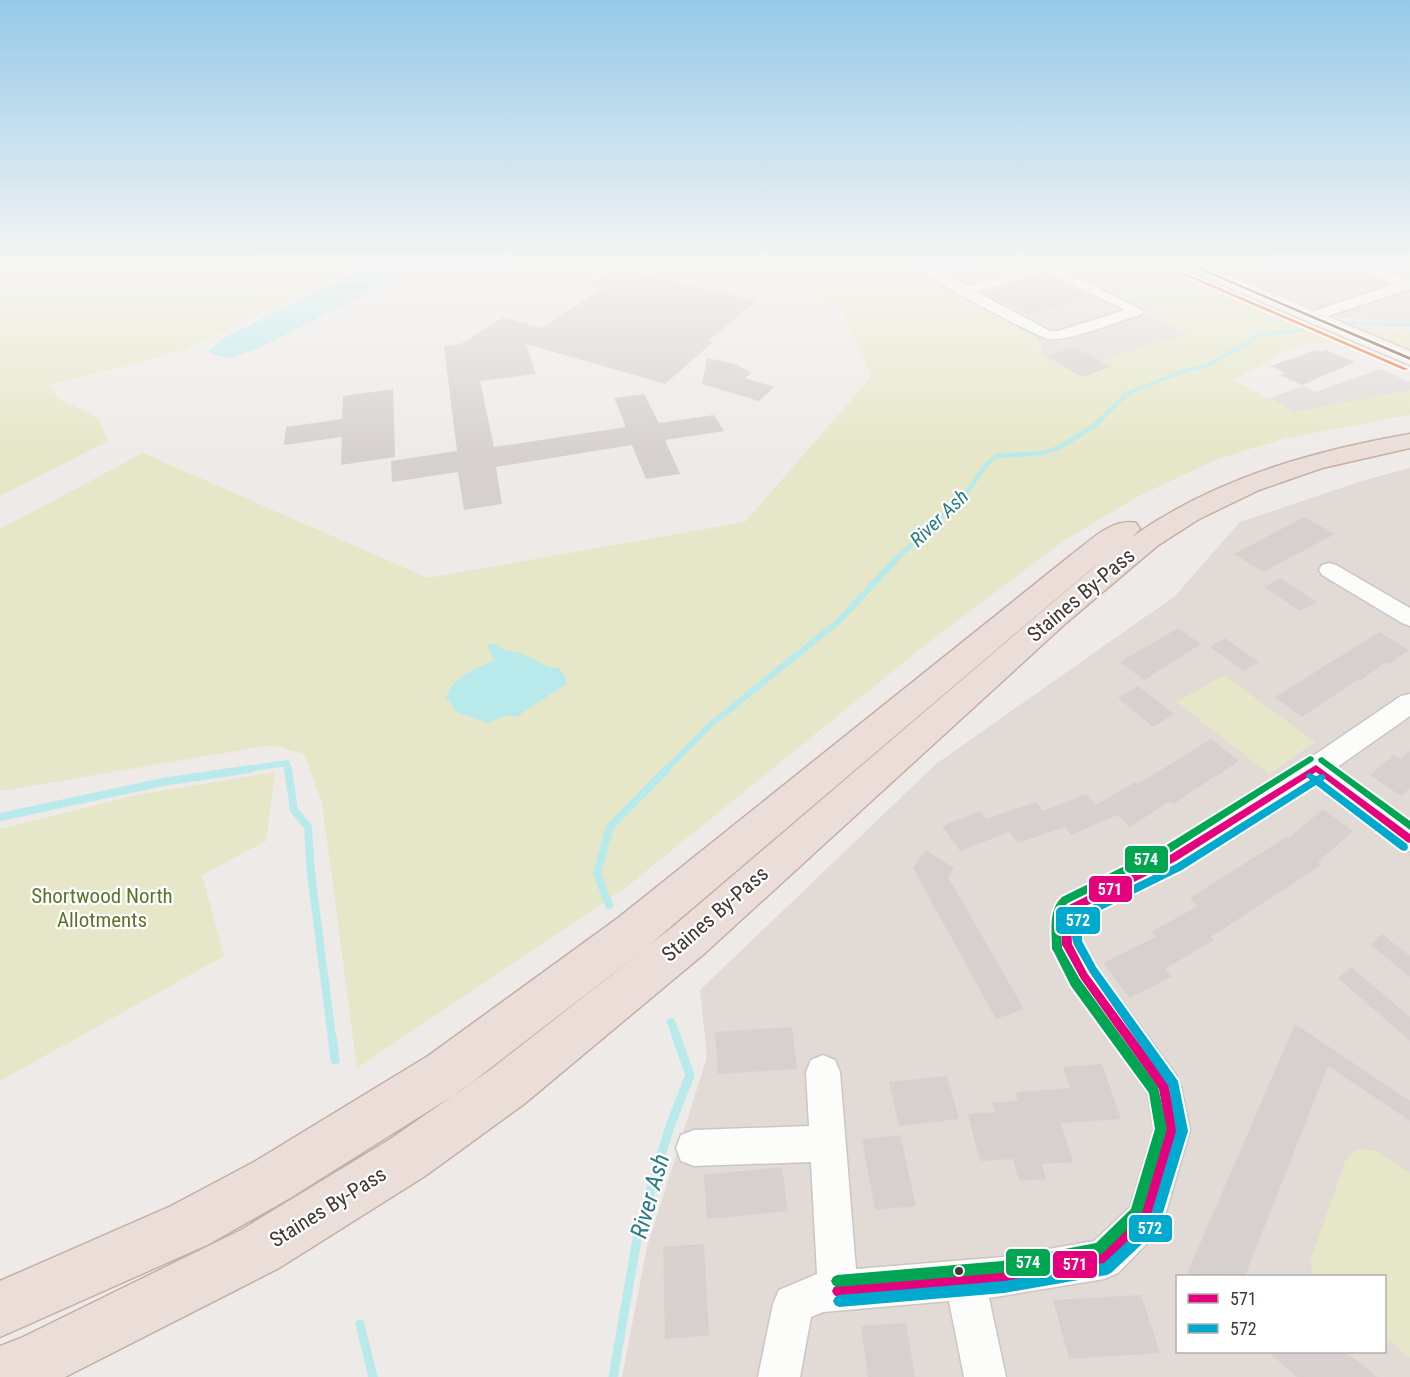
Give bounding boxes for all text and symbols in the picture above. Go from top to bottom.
water label: River Ash [905,484,973,552]
street label: Staines By-Pass [1023,543,1139,647]
line badge: 574 [1124,845,1169,874]
text: 574 [1134,850,1158,869]
street label: Staines By-Pass [657,861,773,967]
line badge: 571 [1088,875,1133,903]
text: 571 [1098,880,1122,899]
park label: Shortwood North Allotments [31,884,173,932]
line badge: 572 [1055,906,1101,935]
text: 572 [1066,911,1090,930]
water label: River Ash [625,1151,675,1241]
street label: Staines By-Pass [265,1162,391,1252]
line badge: 572 [1128,1214,1173,1243]
text: 572 [1138,1219,1162,1238]
line badge: 574 [1005,1248,1051,1277]
line badge: 571 [1052,1250,1098,1279]
text: 574 [1016,1253,1040,1272]
text: 571 [1063,1255,1087,1274]
unlabelled marker [953,1265,965,1277]
legend [1176,1275,1386,1353]
text: 571 [1230,1288,1257,1309]
text: 572 [1230,1318,1257,1339]

